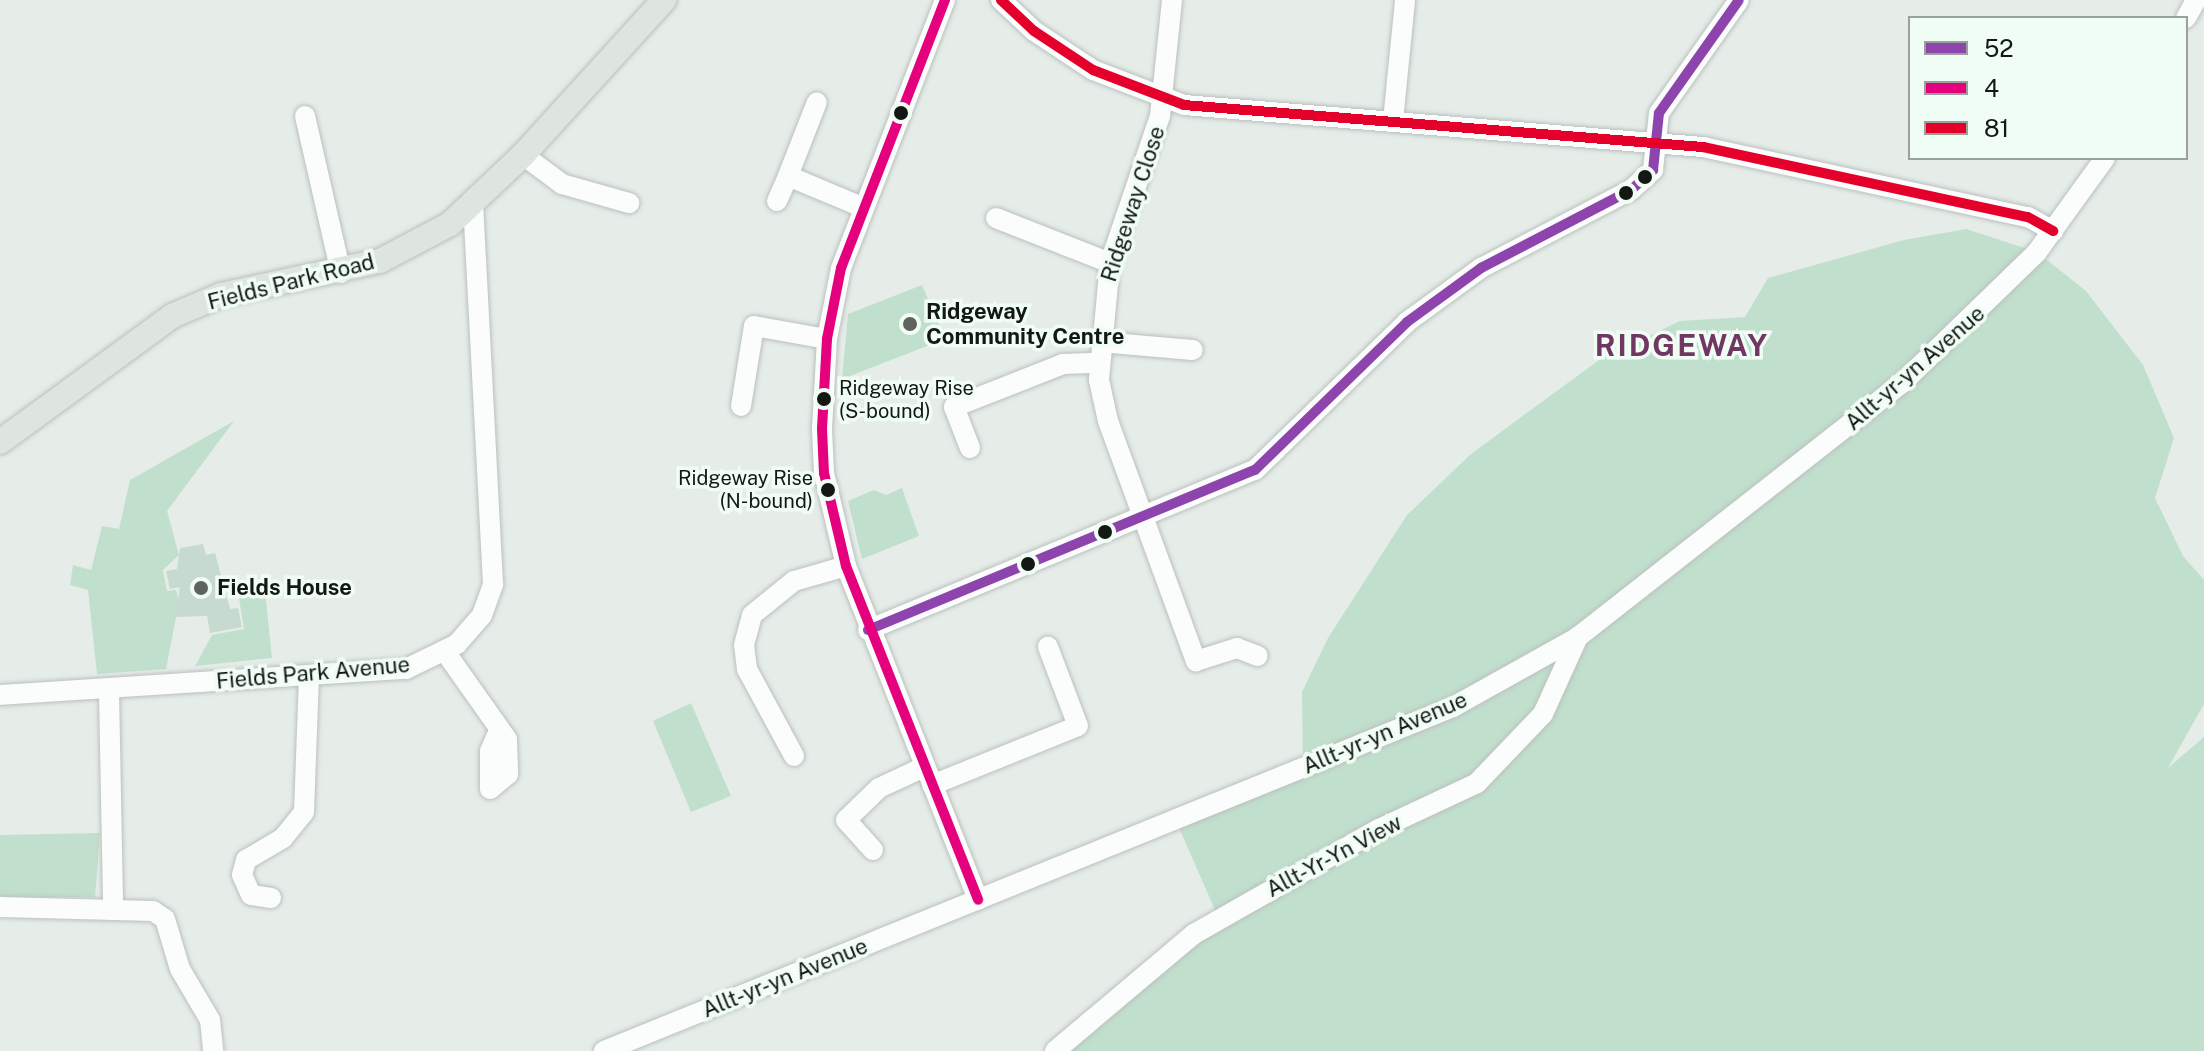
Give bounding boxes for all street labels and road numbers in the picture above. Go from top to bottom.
street label: Ridgeway Close [1095,123,1171,285]
street label: Fields Park Road [205,249,377,315]
street label: Allt-yr-yn Avenue [1840,300,1990,436]
street label: Fields Park Avenue [215,651,411,695]
street label: Allt-yr-yn Avenue [1299,686,1471,780]
street label: Allt-Yr-Yn View [1261,809,1407,903]
street label: Allt-yr-yn Avenue [698,933,872,1023]

